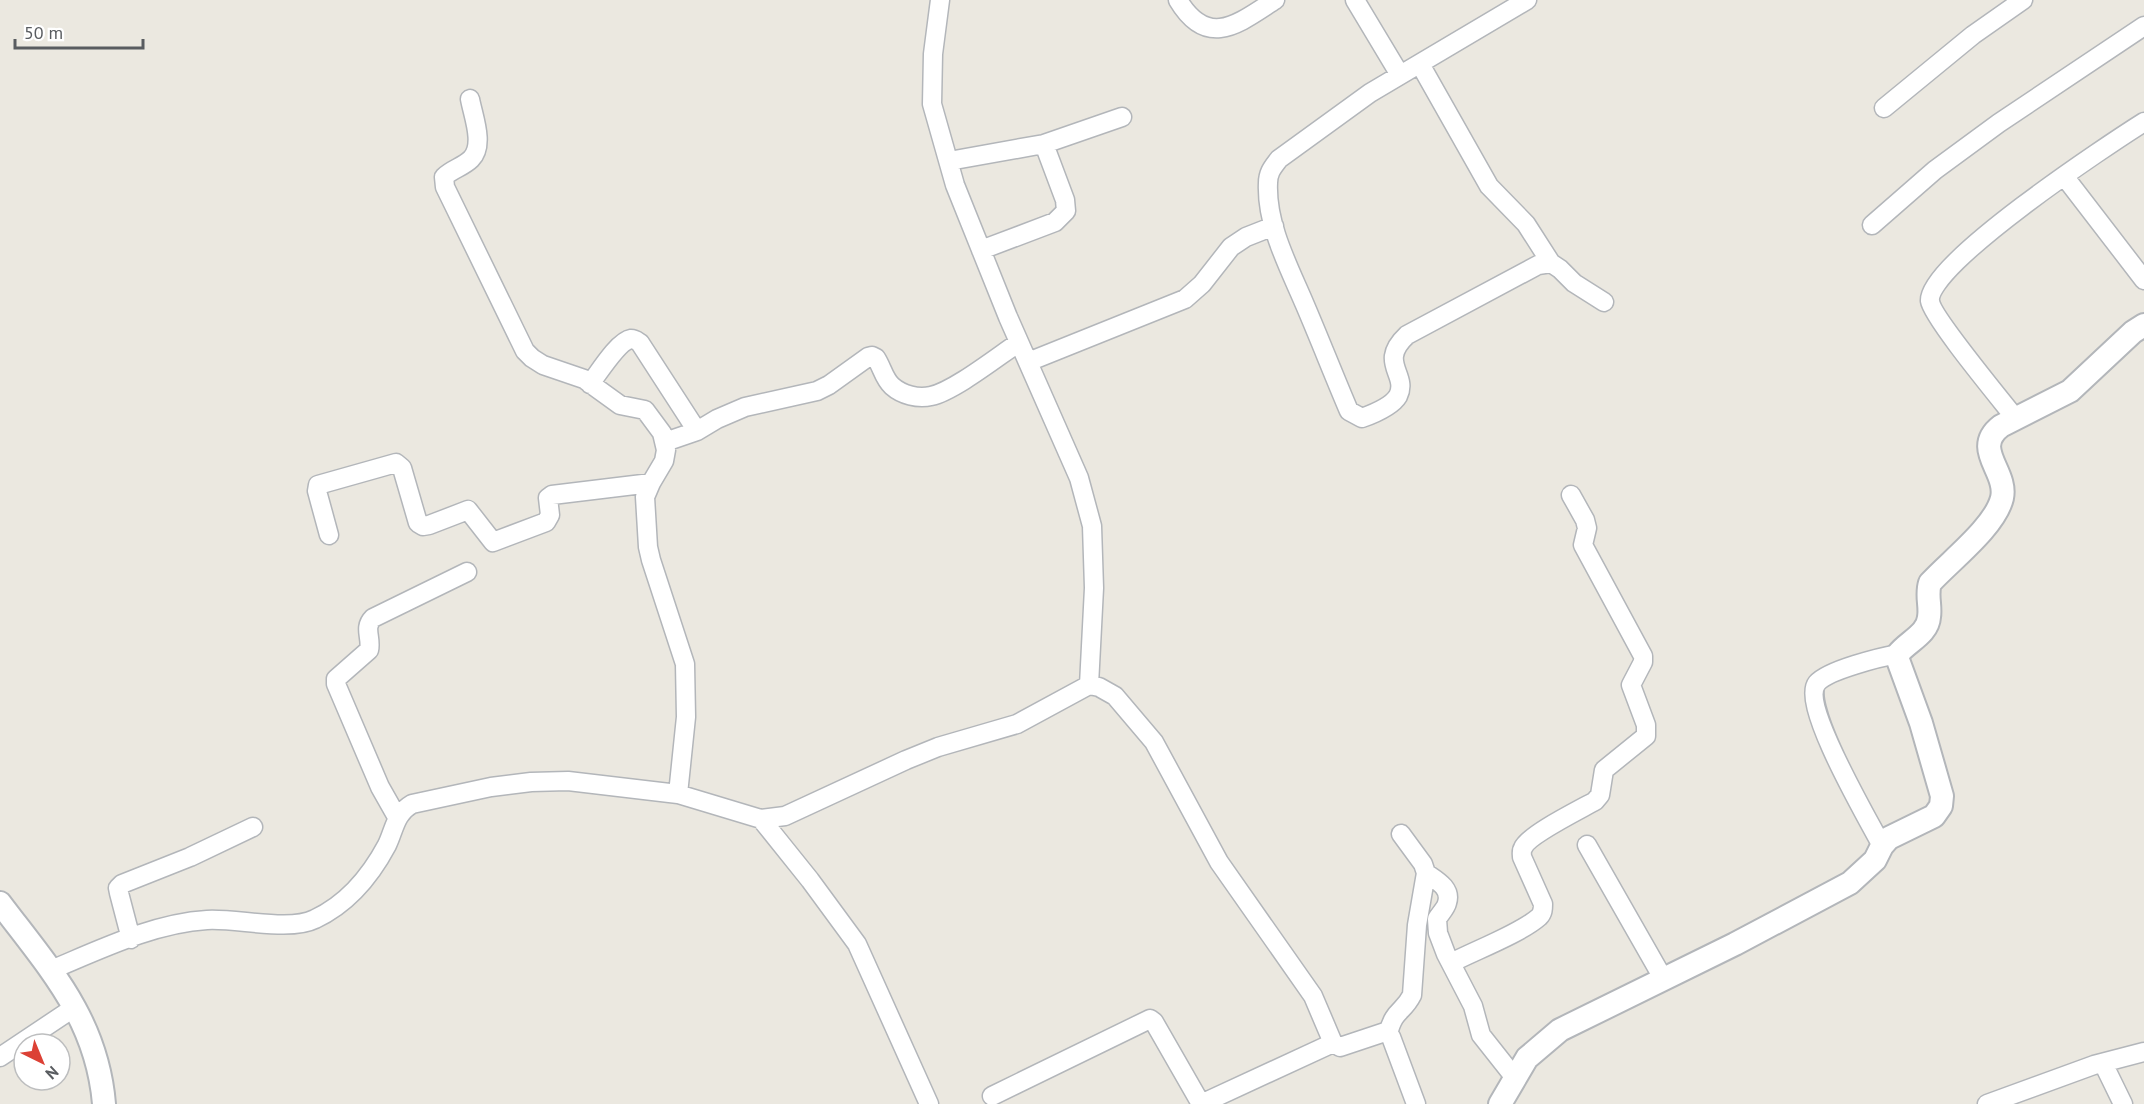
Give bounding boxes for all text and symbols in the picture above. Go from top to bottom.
scale bar [15,12,142,50]
text: 50 m [24,21,63,44]
north arrow [12,1032,72,1092]
text: N [42,1062,63,1084]

